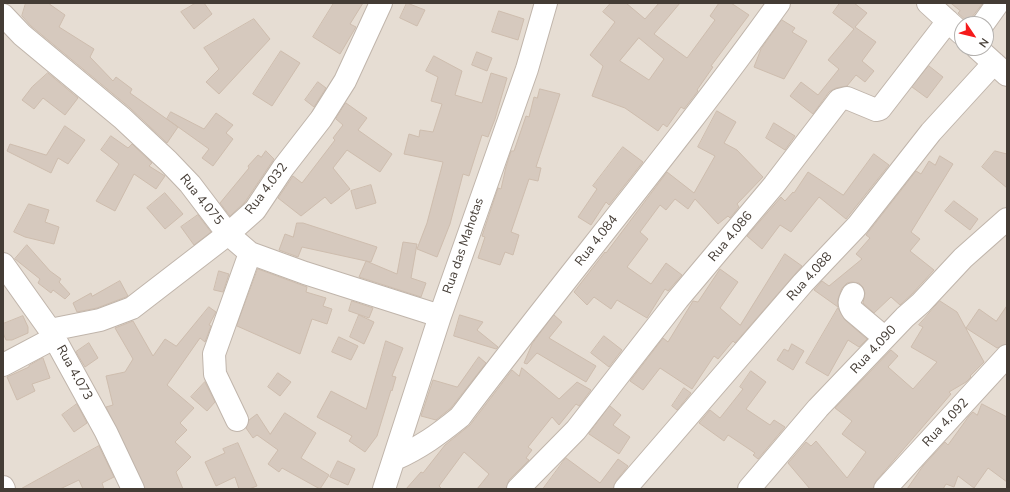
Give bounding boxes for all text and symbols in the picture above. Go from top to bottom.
north arrow [954,16,994,56]
text: N [975,35,992,50]
street label: Rua 4.032 [243,160,291,218]
street label: Rua 4.075 [176,172,226,228]
street label: Rua das Mahotas [440,196,488,296]
street label: Rua 4.086 [706,209,756,265]
street label: Rua 4.084 [572,212,622,270]
street label: Rua 4.088 [784,249,836,305]
street label: Rua 4.090 [848,323,900,377]
street label: Rua 4.073 [53,343,95,403]
street label: Rua 4.092 [920,396,972,450]

